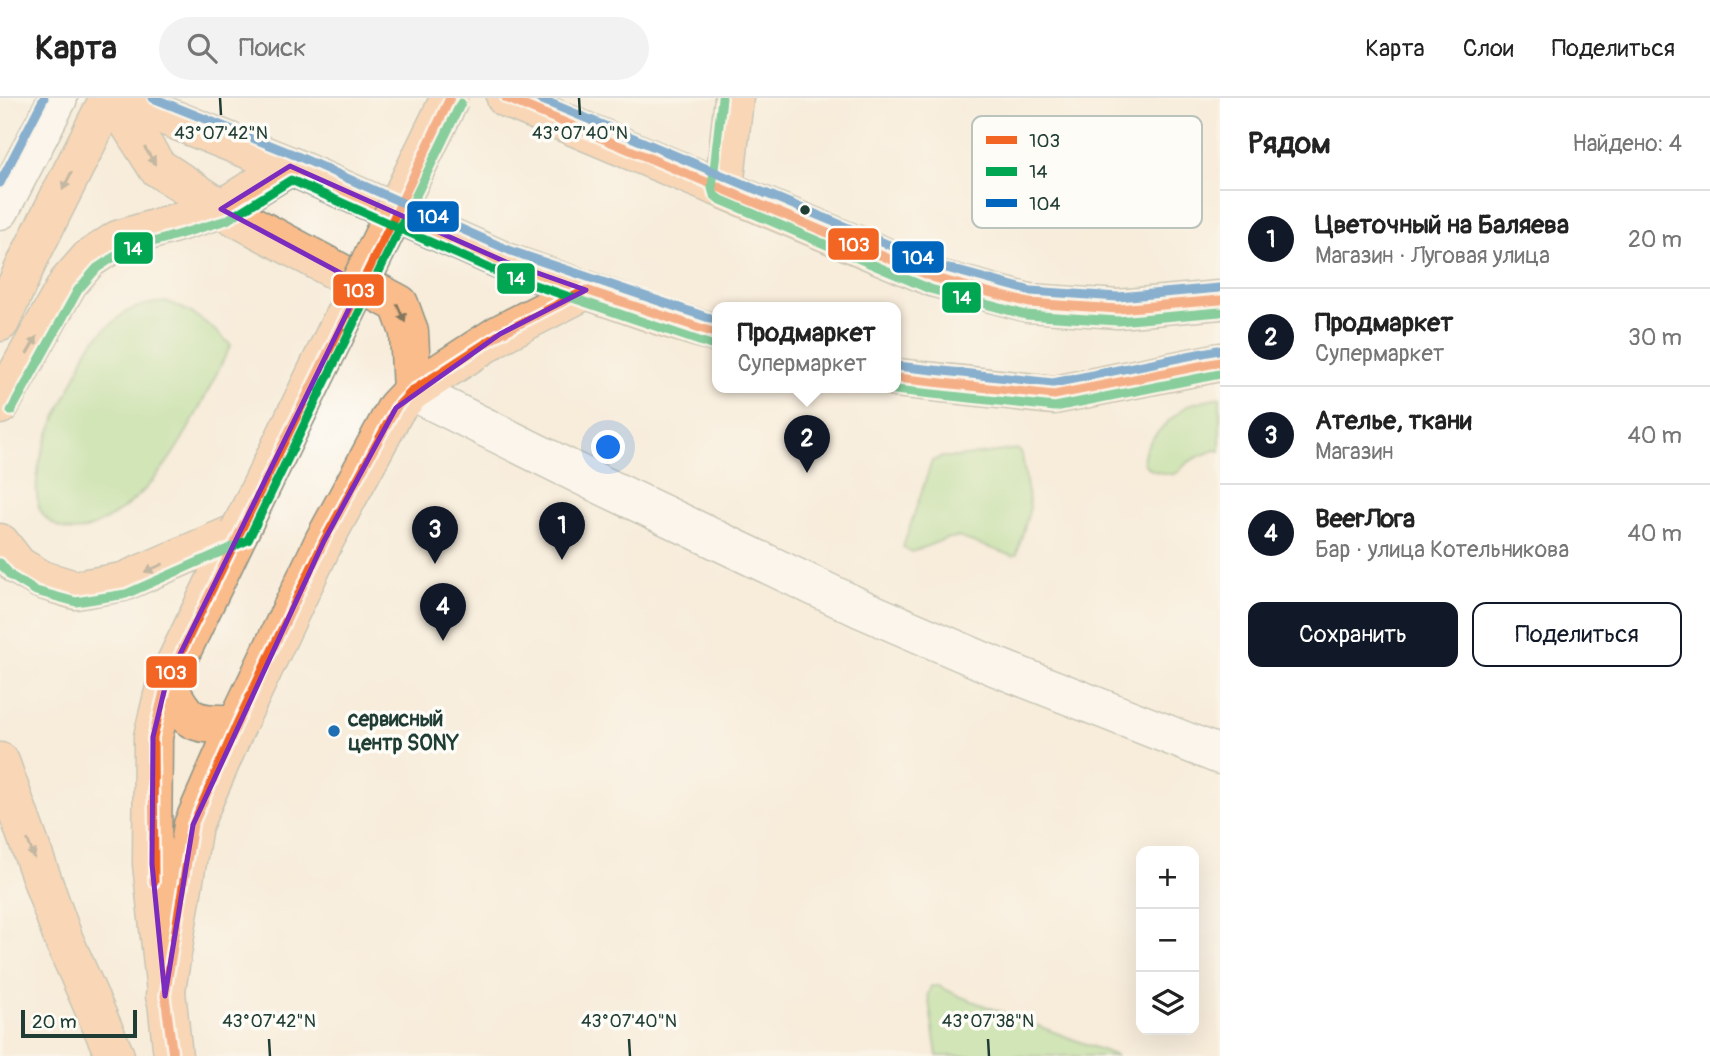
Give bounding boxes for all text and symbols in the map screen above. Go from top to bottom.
search box [159,17,649,80]
text: Карта [35,28,117,69]
icon: search [183,29,221,67]
text: Поиск [239,32,307,64]
text: Карта [1365,34,1425,63]
text: Слои [1463,34,1514,63]
text: Поделиться [1552,34,1675,63]
legend [972,116,1202,228]
text: 43°07'42"N [174,122,268,145]
text: 43°07'40"N [532,122,628,145]
text: Рядом [1248,125,1331,162]
text: 103 [1029,129,1060,153]
text: Найдено: 4 [1572,129,1682,158]
one-way arrow [143,146,156,165]
text: 14 [1029,160,1047,184]
one-way arrow [62,171,73,191]
text: 104 [1029,192,1060,216]
line badge: 104 [406,200,460,233]
unlabelled marker [798,203,812,217]
text: 104 [417,205,449,229]
text: Цветочный на Баляева [1315,209,1569,241]
text: 1 [1267,225,1276,254]
text: 20 m [1628,225,1682,254]
line badge: 103 [827,227,880,261]
line badge: 14 [113,231,154,265]
text: 103 [838,233,870,257]
text: 14 [124,237,142,261]
line badge: 104 [891,240,945,274]
text: Магазин · Луговая улица [1315,241,1550,270]
text: 104 [902,246,934,270]
line badge: 14 [496,262,536,295]
text: 14 [507,267,525,291]
line badge: 103 [332,273,385,307]
text: 103 [343,279,375,303]
line badge: 14 [941,281,982,314]
text: 14 [953,286,971,310]
popup [712,302,901,393]
one-way arrow [395,303,407,324]
text: Продмаркет [1315,307,1453,339]
text: Продмаркет [737,317,876,349]
text: 2 [1265,323,1277,352]
text: 30 m [1628,323,1682,352]
one-way arrow [26,335,38,355]
text: Супермаркет [1315,339,1444,368]
text: Супермаркет [737,349,867,378]
text: Ателье, ткани [1315,405,1472,437]
pin: 2 [784,415,830,473]
text: 3 [1265,421,1277,450]
text: 40 m [1628,421,1682,450]
your location [591,430,625,464]
text: Магазин [1315,437,1394,466]
pin: 1 [539,502,585,560]
text: BeerЛога [1315,503,1415,535]
pin: 3 [412,506,458,564]
text: 4 [1264,519,1278,548]
text: 40 m [1628,519,1682,548]
text: Бар · улица Котельникова [1315,535,1569,564]
one-way arrow [143,563,164,574]
pin: 4 [420,583,466,641]
button: Сохранить [1248,602,1458,667]
button: Поделиться [1472,602,1682,667]
line badge: 103 [145,655,198,689]
text: 103 [155,661,187,685]
place label: сервисный центр SONY [347,706,460,757]
marker: сервисный центр SONY [326,723,342,739]
one-way arrow [26,838,37,859]
map controls [1136,846,1199,1035]
button: + [1136,846,1199,909]
button: − [1136,909,1199,972]
button: layers [1136,972,1199,1035]
scale bar [21,1007,136,1039]
text: 20 m [32,1010,77,1034]
text: 43°07'42"N [222,1010,316,1033]
text: 43°07'40"N [581,1010,677,1033]
text: 43°07'38"N [942,1010,1034,1033]

